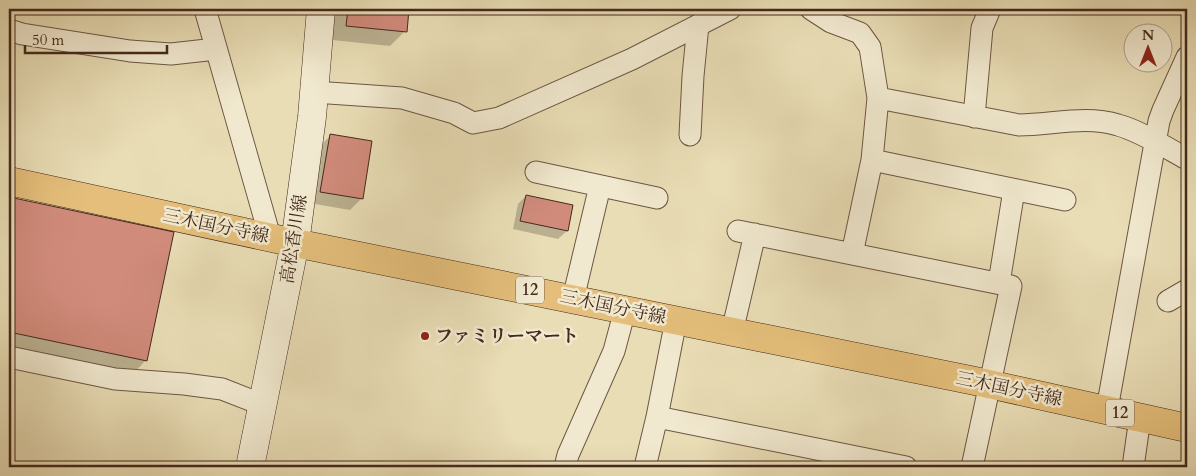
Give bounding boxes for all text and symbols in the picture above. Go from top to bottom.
scale bar [25,22,168,54]
north arrow [1124,22,1174,72]
text: N [1142,26,1154,45]
text: 50 m [32,30,64,50]
street label: 高松香川線 [275,193,313,285]
street label: 三木国分寺線 [161,203,271,249]
road number: 12 [516,276,544,304]
street label: 三木国分寺線 [558,284,668,330]
place label: ファミリーマート [435,324,579,349]
marker: ファミリーマート [419,330,431,342]
street label: 三木国分寺線 [954,366,1064,412]
road number: 12 [1106,399,1134,426]

